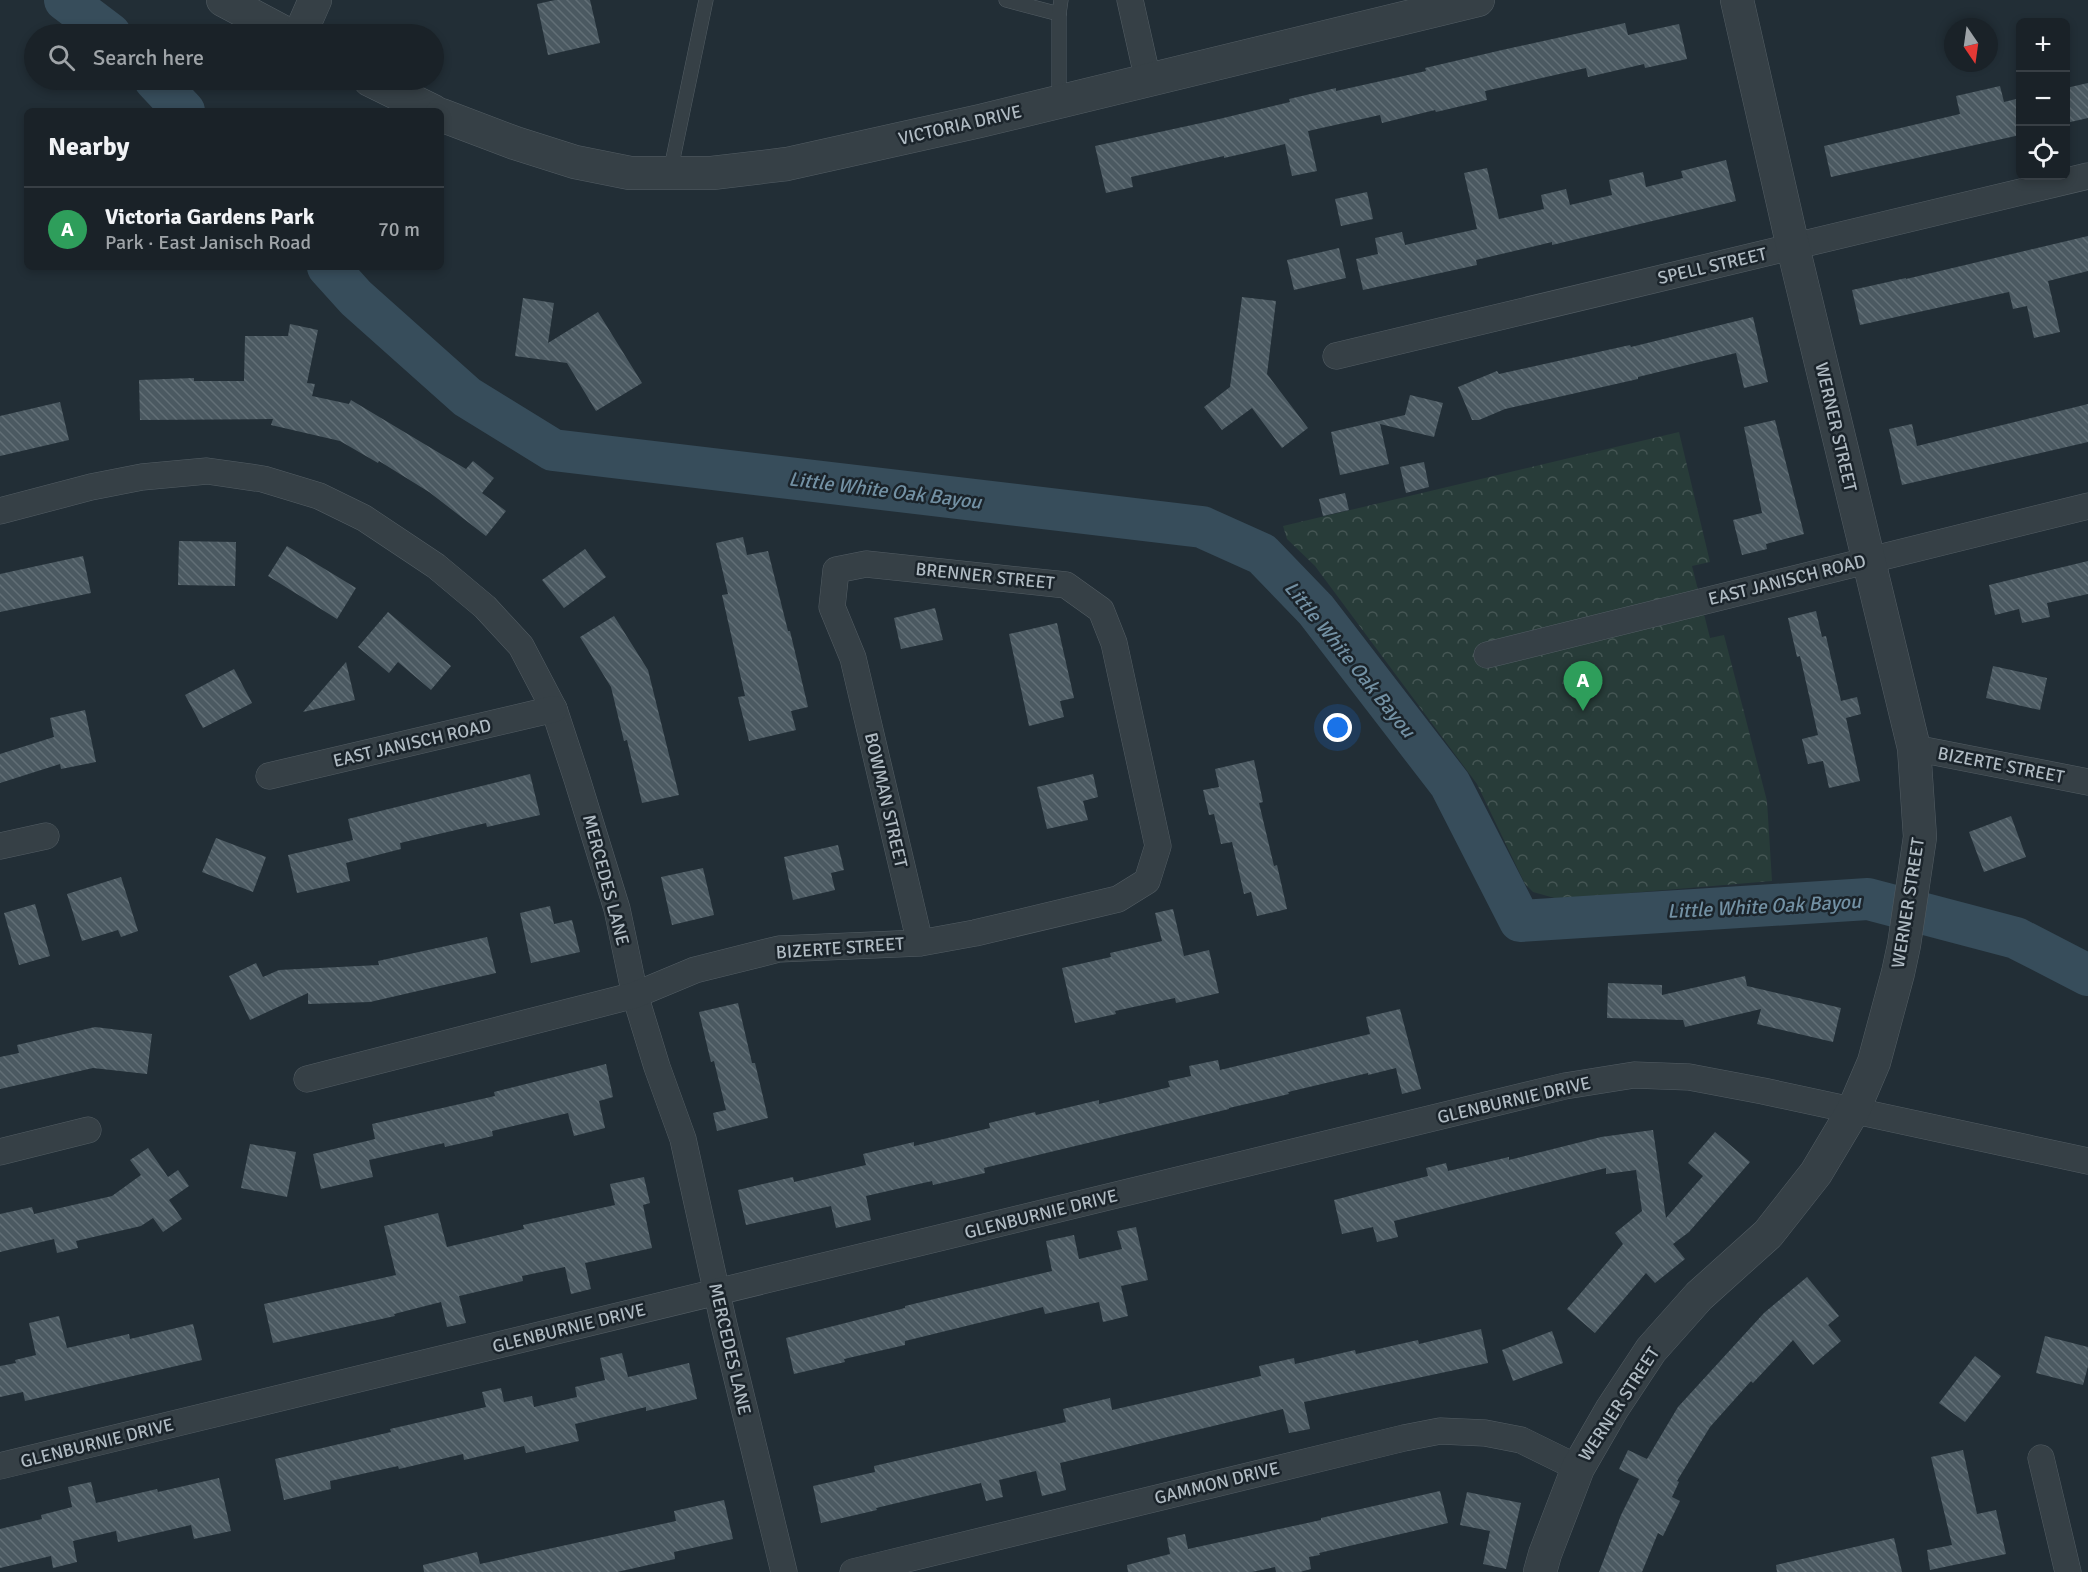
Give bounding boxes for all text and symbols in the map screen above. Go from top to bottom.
north arrow [1944,18,1998,72]
map controls [2016,18,2070,180]
button: + [2016,18,2070,72]
search box [24,24,444,90]
icon: search [45,41,78,74]
text: Search here [93,44,204,71]
button: − [2016,72,2070,126]
street label: VICTORIA DRIVE [896,100,1024,150]
button: locate [2016,126,2070,180]
text: Nearby [48,131,129,163]
text: Victoria Gardens Park [105,203,314,230]
text: A [61,217,74,242]
text: 70 m [378,217,420,242]
text: Park · East Janisch Road [105,230,311,255]
street label: SPELL STREET [1655,243,1769,289]
street label: WERNER STREET [1810,360,1862,494]
water label: Little White Oak Bayou [787,466,984,515]
street label: EAST JANISCH ROAD [1706,550,1868,610]
street label: BRENNER STREET [914,558,1056,594]
water label: Little White Oak Bayou [1279,576,1421,743]
pin: A [1564,662,1602,711]
your location [1323,713,1352,742]
street label: EAST JANISCH ROAD [331,714,493,772]
street label: BOWMAN STREET [860,730,912,870]
street label: BIZERTE STREET [1936,742,2066,788]
street label: MERCEDES LANE [578,812,634,948]
street label: WERNER STREET [1887,836,1929,970]
water label: Little White Oak Bayou [1667,889,1863,924]
street label: BIZERTE STREET [775,933,905,963]
street label: GLENBURNIE DRIVE [1435,1072,1593,1128]
street label: GLENBURNIE DRIVE [962,1184,1120,1244]
street label: MERCEDES LANE [704,1281,756,1417]
street label: GLENBURNIE DRIVE [490,1298,648,1358]
street label: WERNER STREET [1574,1343,1664,1465]
street label: GLENBURNIE DRIVE [18,1413,176,1473]
street label: GAMMON DRIVE [1152,1457,1282,1509]

